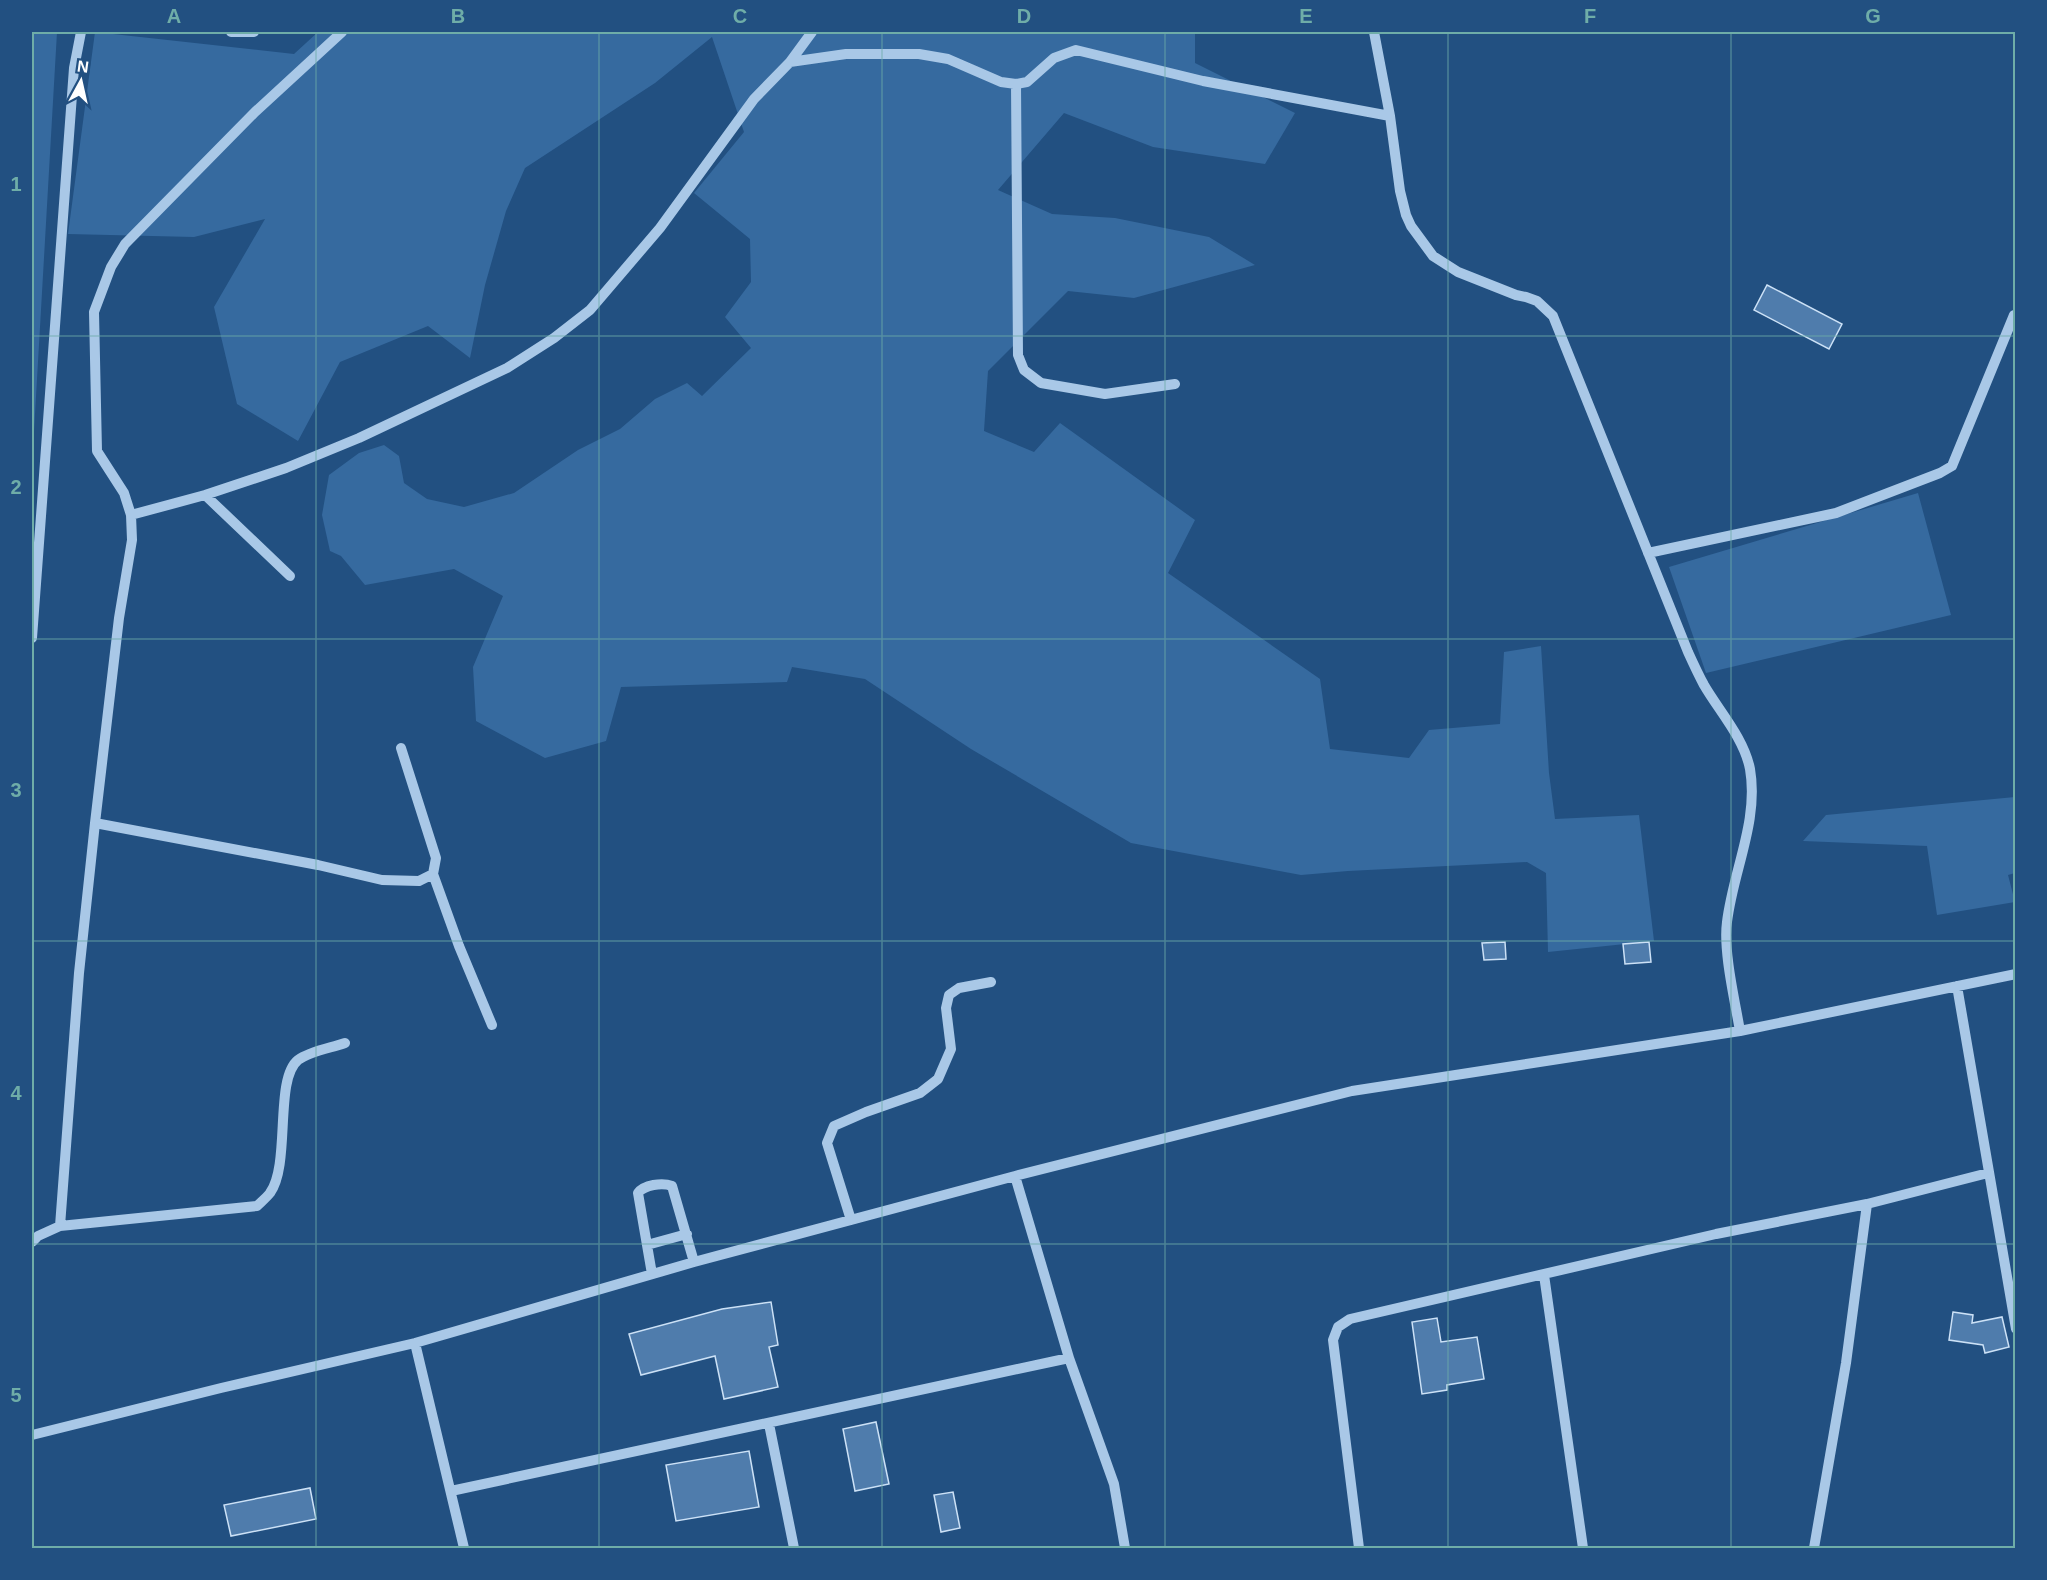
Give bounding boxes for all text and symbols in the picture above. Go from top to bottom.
text: A [167,5,181,27]
text: B [451,5,465,27]
text: C [733,5,747,27]
text: D [1017,5,1031,27]
text: E [1299,5,1313,27]
text: F [1584,5,1596,27]
text: G [1865,5,1881,27]
north arrow [51,51,111,111]
text: N [76,57,90,76]
text: 1 [10,173,22,195]
text: 2 [10,476,22,498]
text: 3 [10,779,22,801]
text: 4 [10,1082,22,1104]
text: 5 [10,1384,22,1406]

